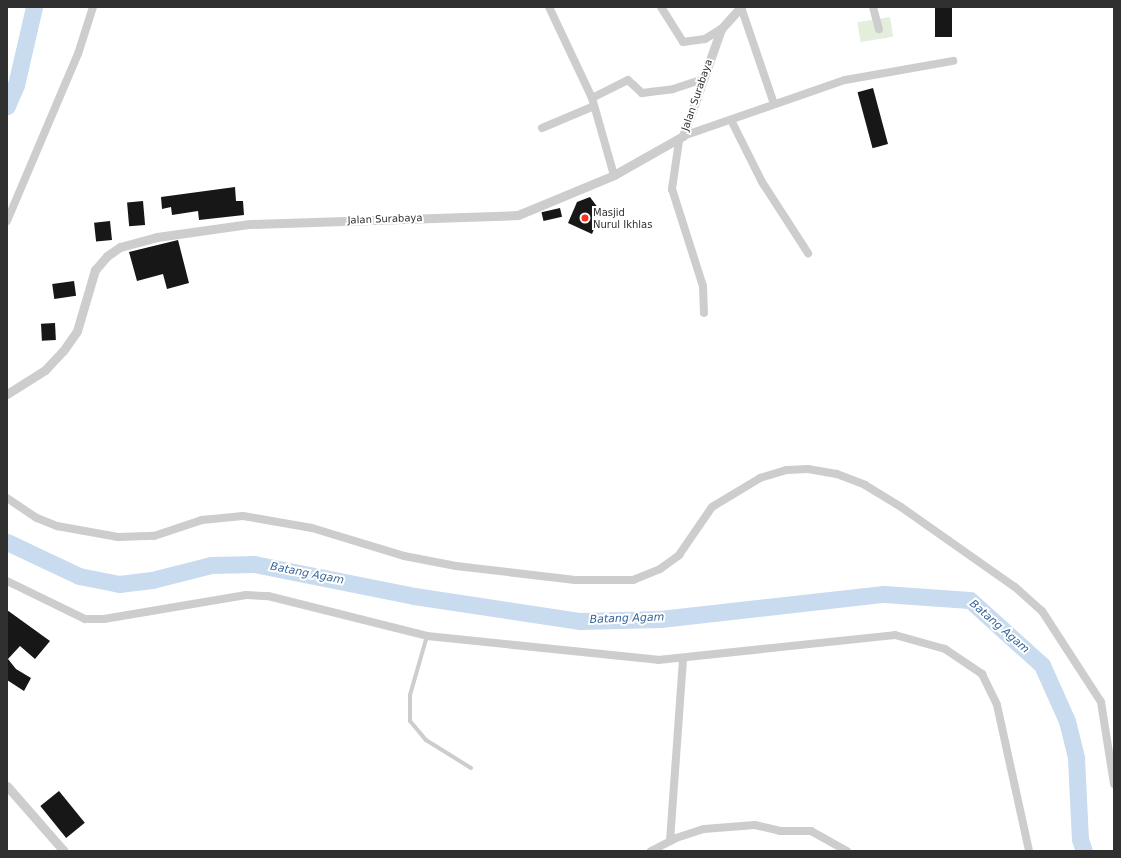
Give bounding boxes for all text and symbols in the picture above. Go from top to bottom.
street label: Jalan Surabaya [679,58,715,132]
place label: Masjid Nurul Ikhlas [593,206,652,230]
street label: Jalan Surabaya [347,212,423,226]
marker: Masjid Nurul Ikhlas [580,213,590,223]
water label: Batang Agam [269,560,345,588]
water label: Batang Agam [966,597,1032,657]
water label: Batang Agam [589,611,665,627]

